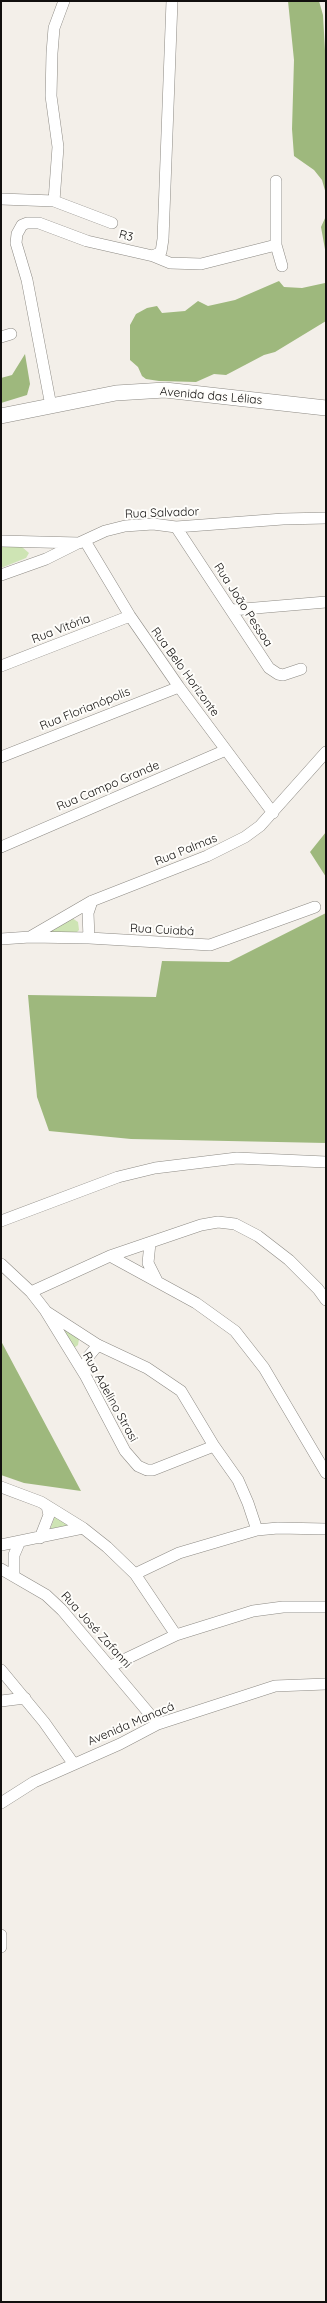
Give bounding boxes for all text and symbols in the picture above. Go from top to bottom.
street label: R3 [117,227,135,245]
street label: Avenida das Lélias [159,384,263,408]
street label: Rua Salvador [125,505,199,521]
street label: Rua João Pessoa [211,560,275,650]
street label: Rua Vitória [30,611,92,647]
street label: Rua Belo Horizonte [148,625,222,719]
street label: Rua Florianópolis [38,684,132,734]
street label: Rua Campo Grande [54,758,162,814]
street label: Rua Palmas [153,831,219,869]
street label: Rua Cuiabá [129,921,195,939]
street label: Rua Adelino Strasi [79,1349,141,1445]
street label: Rua José Zafanni [58,1589,134,1671]
street label: Avenida Manacá [86,1699,176,1749]

